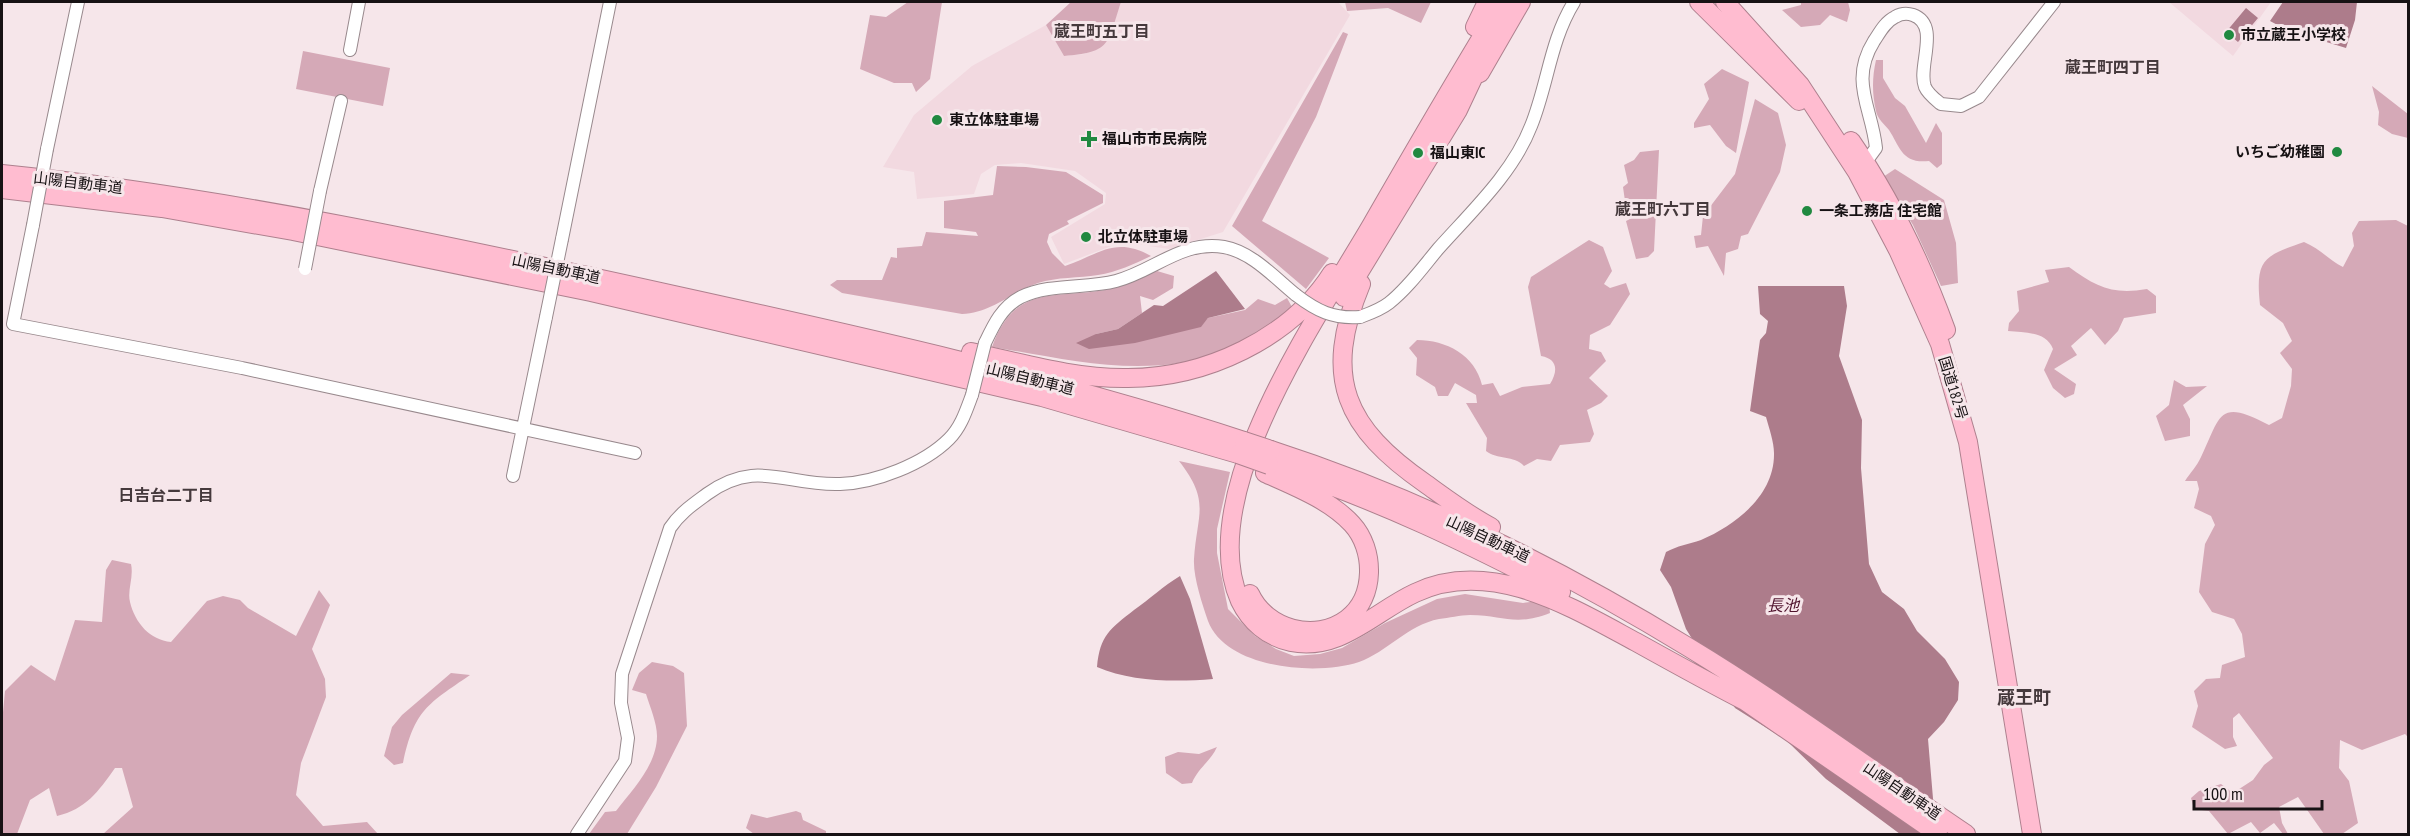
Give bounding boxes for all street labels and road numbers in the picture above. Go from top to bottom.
street label: 山陽自動車道 [32,168,124,197]
street label: 山陽自動車道 [510,250,602,287]
street label: 国道182号 [1935,354,1972,422]
street label: 山陽自動車道 [984,358,1076,399]
street label: 山陽自動車道 [1443,511,1533,566]
street label: 山陽自動車道 [1860,758,1945,824]

